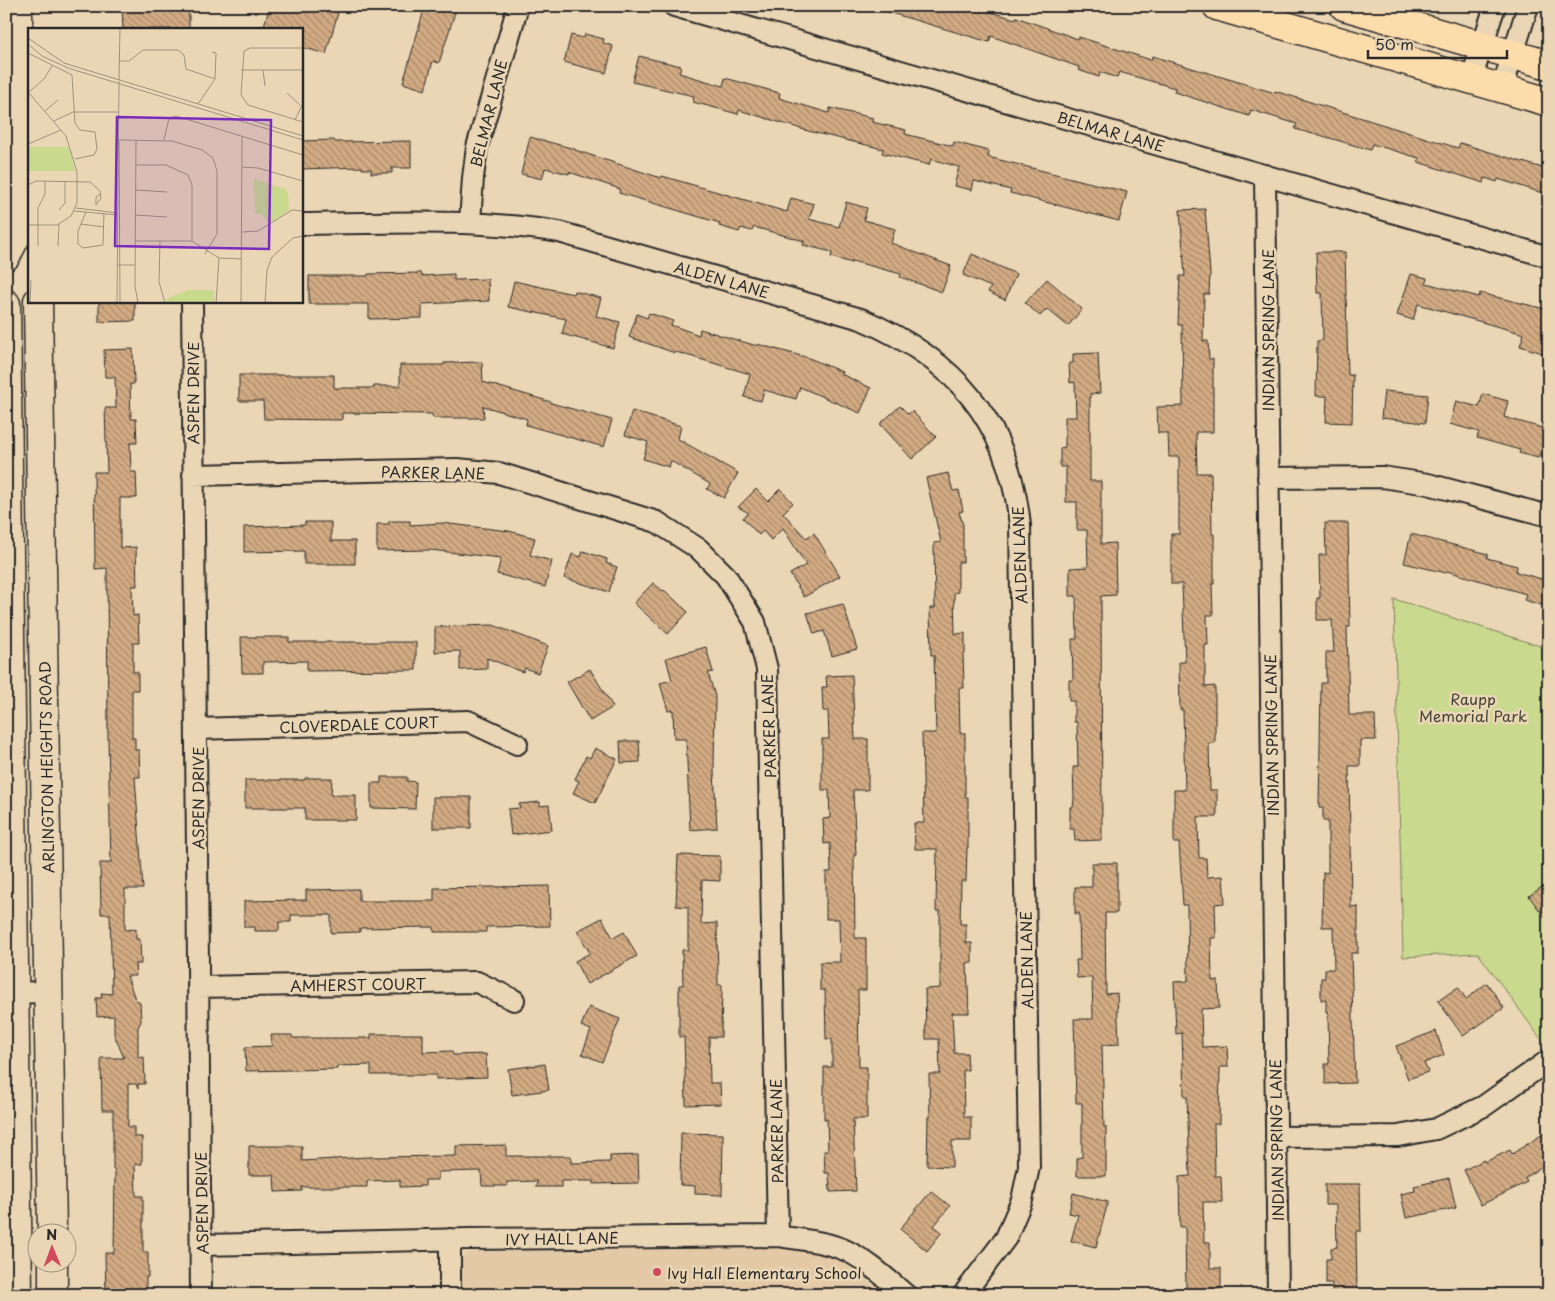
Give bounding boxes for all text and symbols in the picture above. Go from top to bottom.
inset map [28,28,302,302]
scale bar [1368,28,1506,60]
text: 50 m [1375,32,1414,55]
street label: BELMAR LANE [463,57,513,169]
street label: BELMAR LANE [1055,105,1167,157]
street label: INDIAN SPRING LANE [1256,249,1279,411]
street label: ALDEN LANE [672,254,772,304]
street label: ASPEN DRIVE [181,342,204,444]
street label: PARKER LANE [381,460,485,484]
street label: ALDEN LANE [1006,506,1032,604]
street label: INDIAN SPRING LANE [1258,654,1284,816]
street label: ARLINGTON HEIGHTS ROAD [33,661,59,873]
street label: PARKER LANE [755,673,781,779]
park label: Raupp Memorial Park [1419,687,1527,727]
street label: CLOVERDALE COURT [279,710,440,738]
street label: ASPEN DRIVE [186,747,209,849]
street label: ALDEN LANE [1014,911,1038,1009]
street label: AMHERST COURT [290,971,427,997]
street label: INDIAN SPRING LANE [1263,1059,1289,1221]
street label: PARKER LANE [764,1079,788,1183]
street label: ASPEN DRIVE [189,1151,213,1255]
north arrow [28,1224,78,1274]
text: N [46,1224,57,1245]
street label: IVY HALL LANE [505,1226,619,1250]
place label: Ivy Hall Elementary School [667,1261,861,1284]
marker: Ivy Hall Elementary School [651,1266,663,1278]

